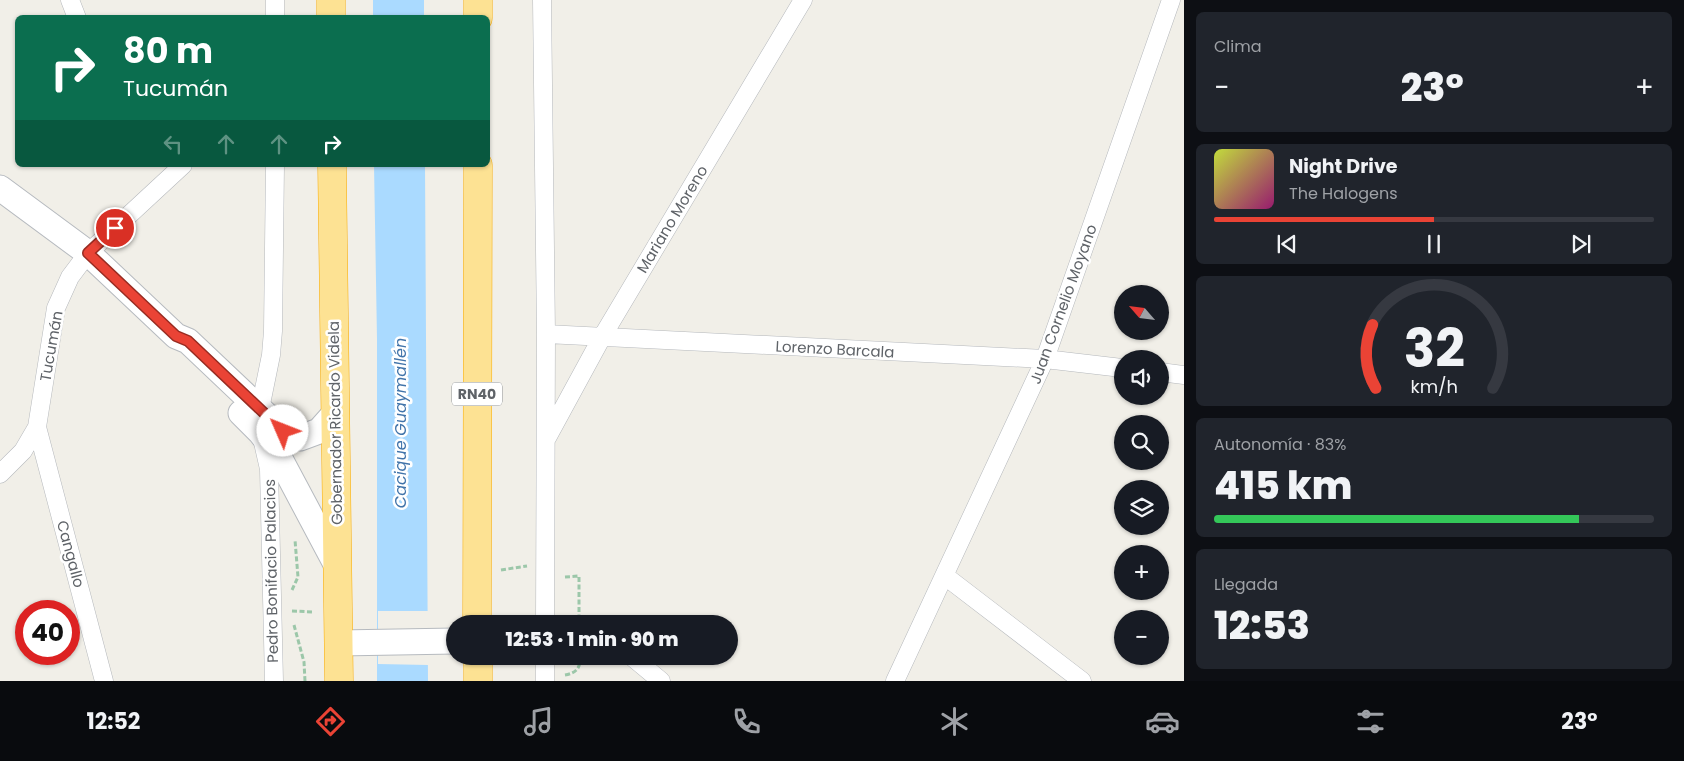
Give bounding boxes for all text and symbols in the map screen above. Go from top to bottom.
text: 80 m [123,26,213,75]
icon: right [40,35,105,100]
text: Clima [1214,35,1262,58]
text: 23° [1401,61,1464,114]
text: − [1214,68,1229,107]
text: + [1635,68,1654,107]
text: Tucumán [123,73,228,104]
icon: left [159,130,187,158]
icon: ahead [212,130,240,158]
icon: ahead [265,130,293,158]
icon: right [318,130,346,158]
text: Night Drive [1289,153,1398,180]
street label: Mariano Moreno [632,161,712,277]
text: The Halogens [1289,182,1397,205]
pin [94,207,136,249]
icon: arrive [101,214,129,242]
street label: Juan Cornelio Moyano [1024,221,1102,387]
icon: previous [1273,230,1301,258]
icon: pause [1420,230,1448,258]
icon: next [1567,230,1595,258]
north arrow [1114,285,1169,340]
map controls [1114,285,1169,665]
street label: Tucumán [34,309,68,383]
text: 32 [1403,312,1465,385]
street label: Gobernador Ricardo Videla [323,321,347,525]
street label: Lorenzo Barcala [775,335,895,363]
water label: Cacique Guaymallén [389,338,412,508]
button: sound [1114,350,1169,405]
text: km/h [1410,374,1458,399]
road number: RN40 [452,382,502,406]
position arrow [256,404,308,456]
button: search [1114,415,1169,470]
text: Autonomía · 83% [1214,433,1346,456]
text: 415 km [1214,459,1352,512]
street label: Pedro Bonifacio Palacios [259,479,283,663]
button: layers [1114,480,1169,535]
street label: Cangallo [52,518,90,590]
button: + [1114,545,1169,600]
text: Llegada [1214,573,1278,596]
text: 12:53 [1214,599,1310,652]
speed limit sign: 40 [15,600,80,665]
button: − [1114,610,1169,665]
text: 12:53 · 1 min · 90 m [506,626,678,653]
icon: directions [313,704,348,739]
icon: music [521,704,556,739]
icon: phone [729,704,764,739]
icon: climate [937,704,972,739]
icon: car [1145,704,1180,739]
icon: filters [1353,704,1388,739]
text: 12:52 [86,706,140,737]
text: 23° [1561,706,1597,737]

